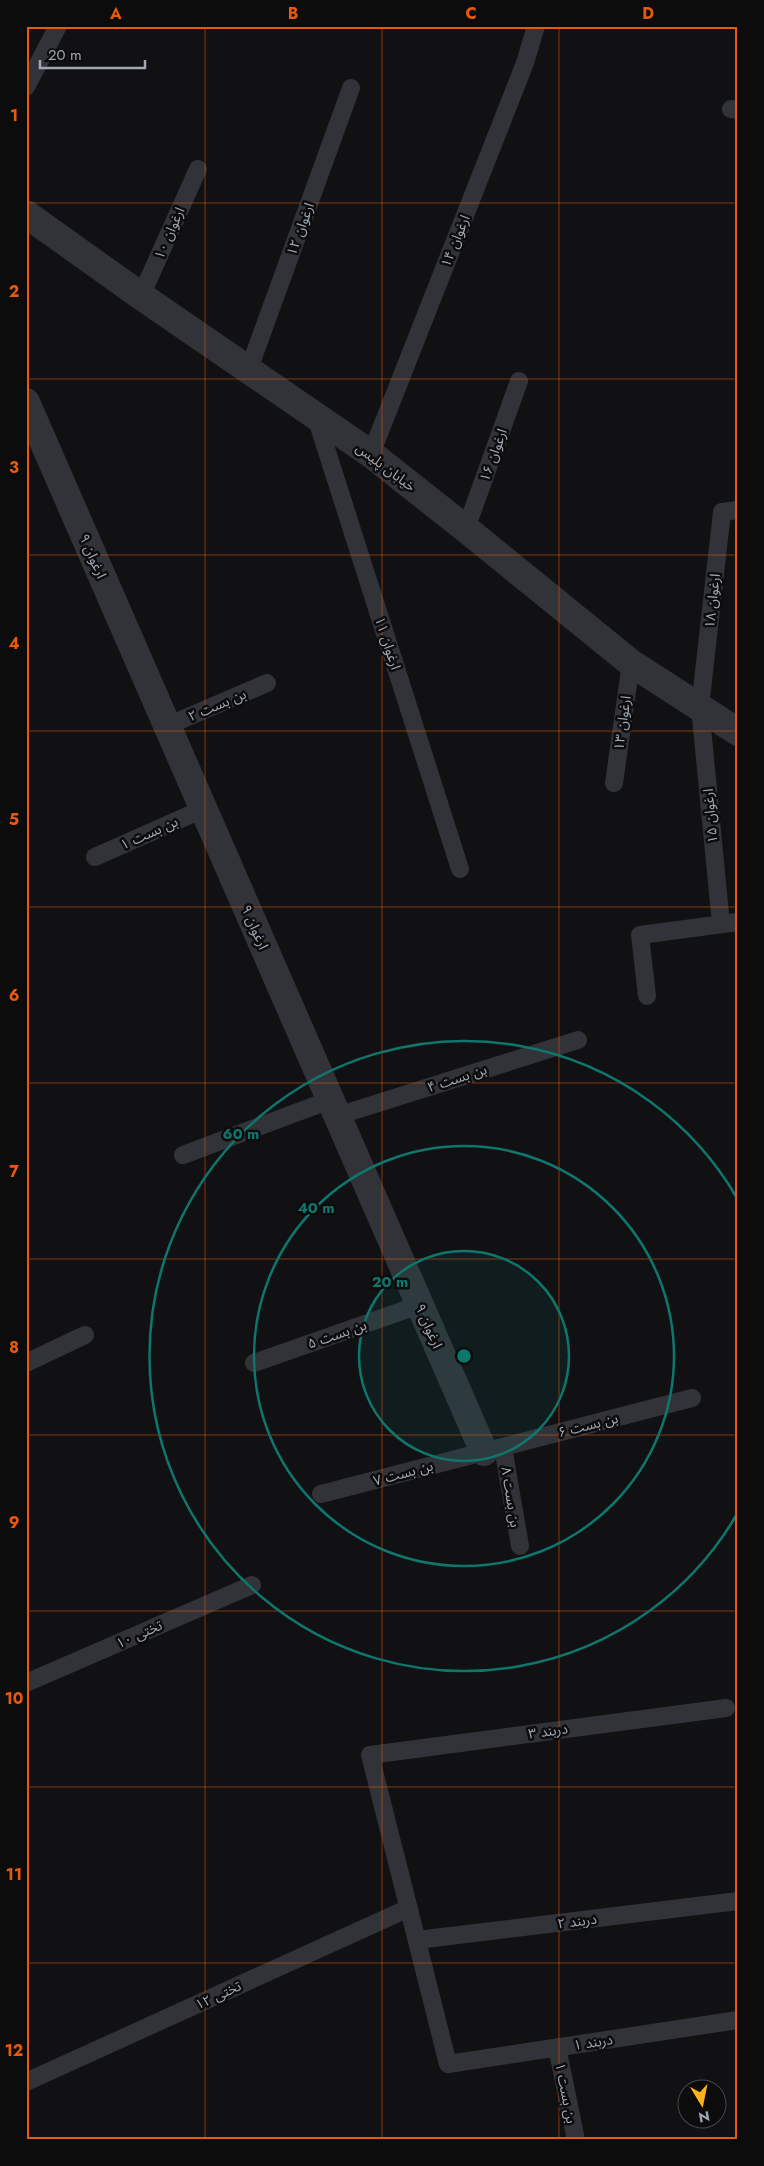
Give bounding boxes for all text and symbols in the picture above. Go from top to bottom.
text: A [109,2,122,25]
text: B [288,2,298,25]
text: C [465,2,477,25]
text: D [642,2,654,25]
scale bar [40,38,145,70]
text: 20 m [48,44,82,66]
text: 1 [10,104,18,127]
street label: ارغوان ۱۲ [281,200,319,258]
street label: ارغوان ۱۰ [149,204,189,262]
street label: ارغوان ۱۴ [435,212,475,270]
text: 2 [9,280,19,303]
street label: ارغوان ۱۶ [474,426,512,484]
street label: خیابان پلیس [352,438,420,496]
text: 3 [9,456,19,479]
street label: ارغوان ۹ [74,531,112,581]
street label: ارغوان ۱۸ [699,573,725,629]
street label: ارغوان ۱۱ [370,614,406,672]
text: 4 [8,632,20,655]
street label: بن بست ۲ [185,684,249,726]
street label: ارغوان ۱۳ [608,694,636,752]
street label: ارغوان ۱۵ [698,788,722,844]
text: 5 [9,808,19,831]
street label: بن بست ۱ [117,811,181,855]
street label: ارغوان ۹ [236,902,274,952]
text: 6 [9,984,19,1007]
street label: بن بست ۴ [425,1059,489,1097]
text: 60 m [223,1123,259,1145]
text: 7 [9,1160,19,1183]
text: 40 m [297,1197,335,1219]
text: 20 m [372,1271,408,1293]
street label: ارغوان ۹ [410,1301,448,1351]
street label: بن بست ۵ [305,1314,369,1353]
text: 8 [9,1336,19,1359]
centre of rings [455,1347,473,1365]
street label: بن بست ۶ [556,1408,620,1442]
street label: بن بست ۷ [371,1455,435,1491]
street label: بن بست ۸ [496,1465,526,1529]
text: 9 [9,1511,19,1534]
street label: تختی ۱۰ [113,1615,165,1653]
text: 10 [5,1687,23,1710]
street label: دربند ۳ [527,1718,569,1744]
text: 11 [6,1863,22,1886]
street label: دربند ۲ [556,1909,598,1933]
street label: تختی ۱۲ [192,1976,244,2014]
street label: دربند ۱ [572,2029,614,2055]
text: 12 [5,2039,23,2062]
street label: بن بست ۱ [550,2061,582,2125]
north arrow [676,2078,726,2128]
text: N [697,2106,711,2128]

